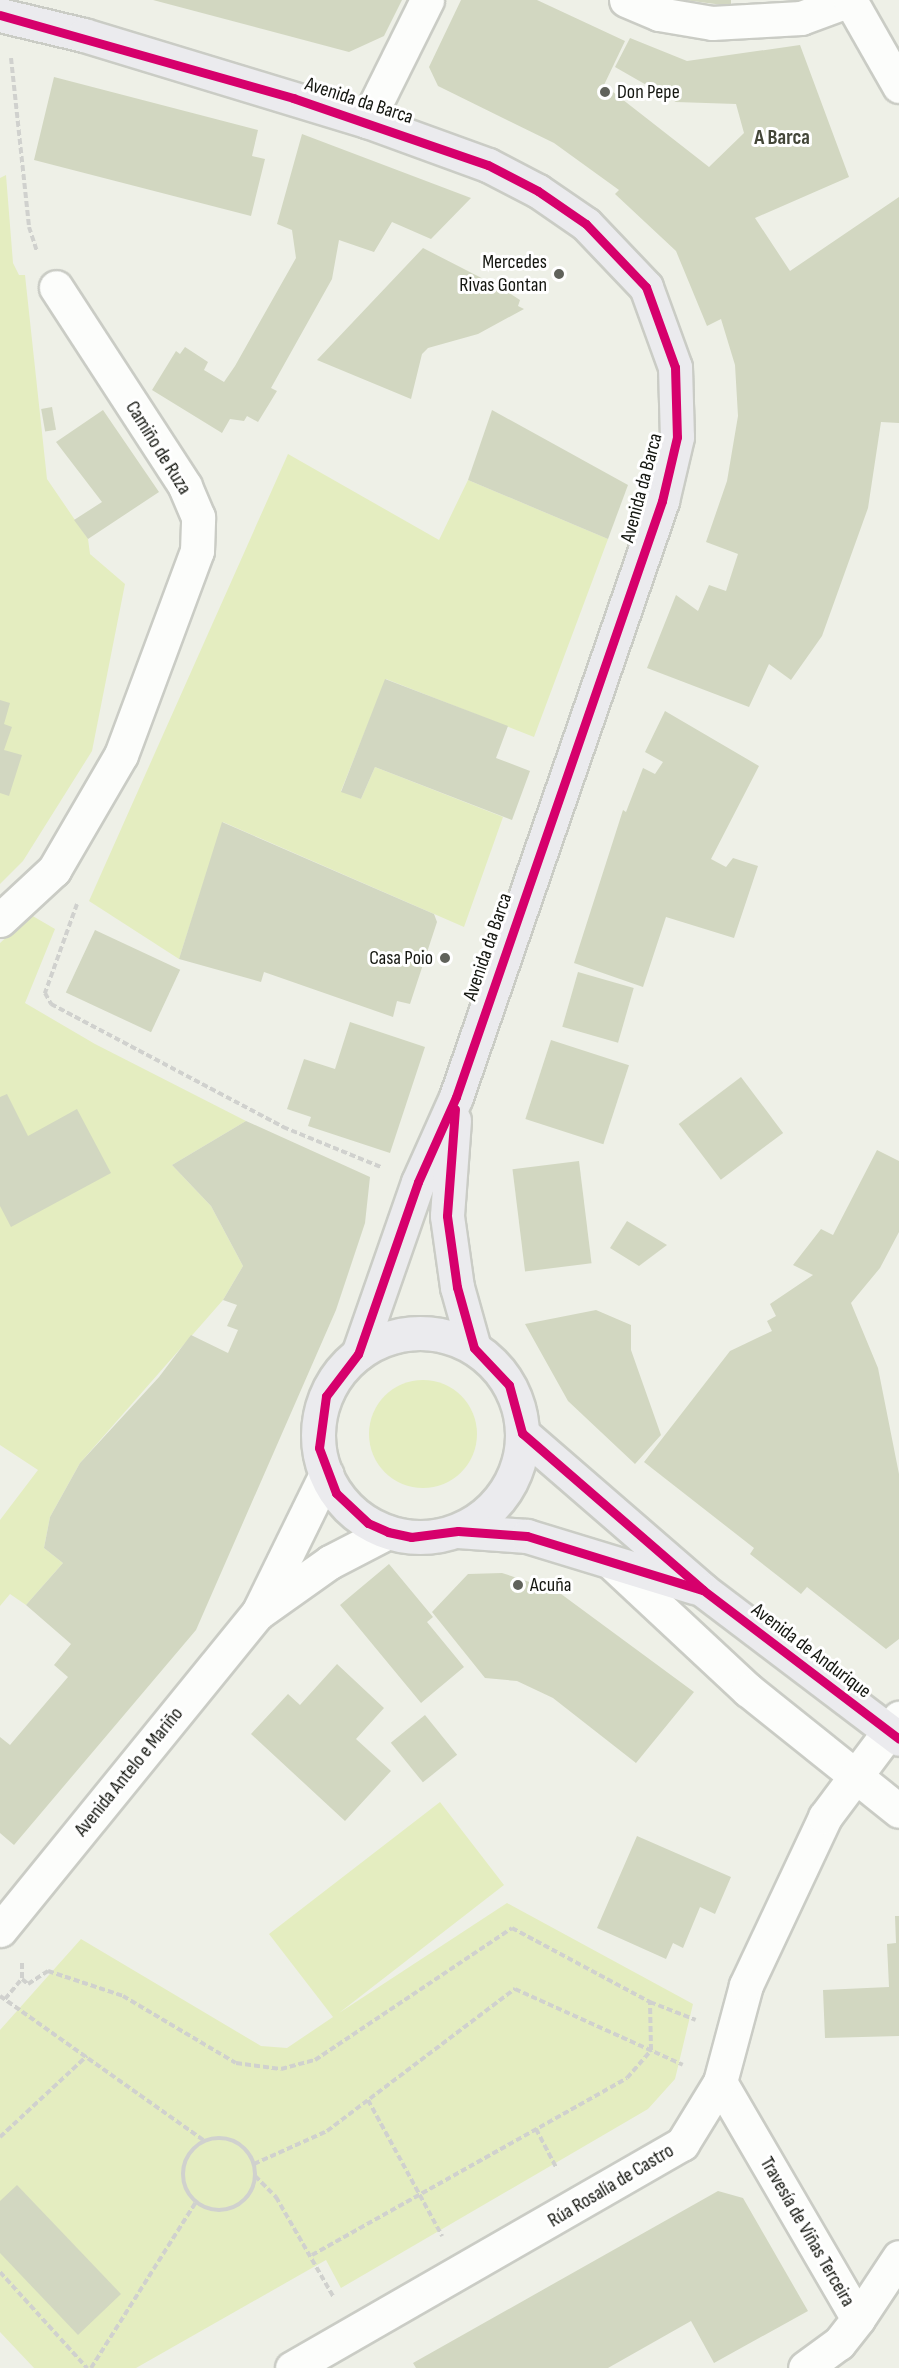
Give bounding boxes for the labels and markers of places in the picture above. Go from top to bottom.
place label: Don Pepe [617,80,680,104]
marker: Don Pepe [598,85,612,99]
place label: Mercedes Rivas Gontan [459,250,547,297]
marker: Mercedes Rivas Gontan [552,267,566,281]
place label: Casa Poio [369,946,433,970]
marker: Casa Poio [438,951,452,965]
place label: Acuña [530,1573,571,1597]
marker: Acuña [511,1578,525,1592]

